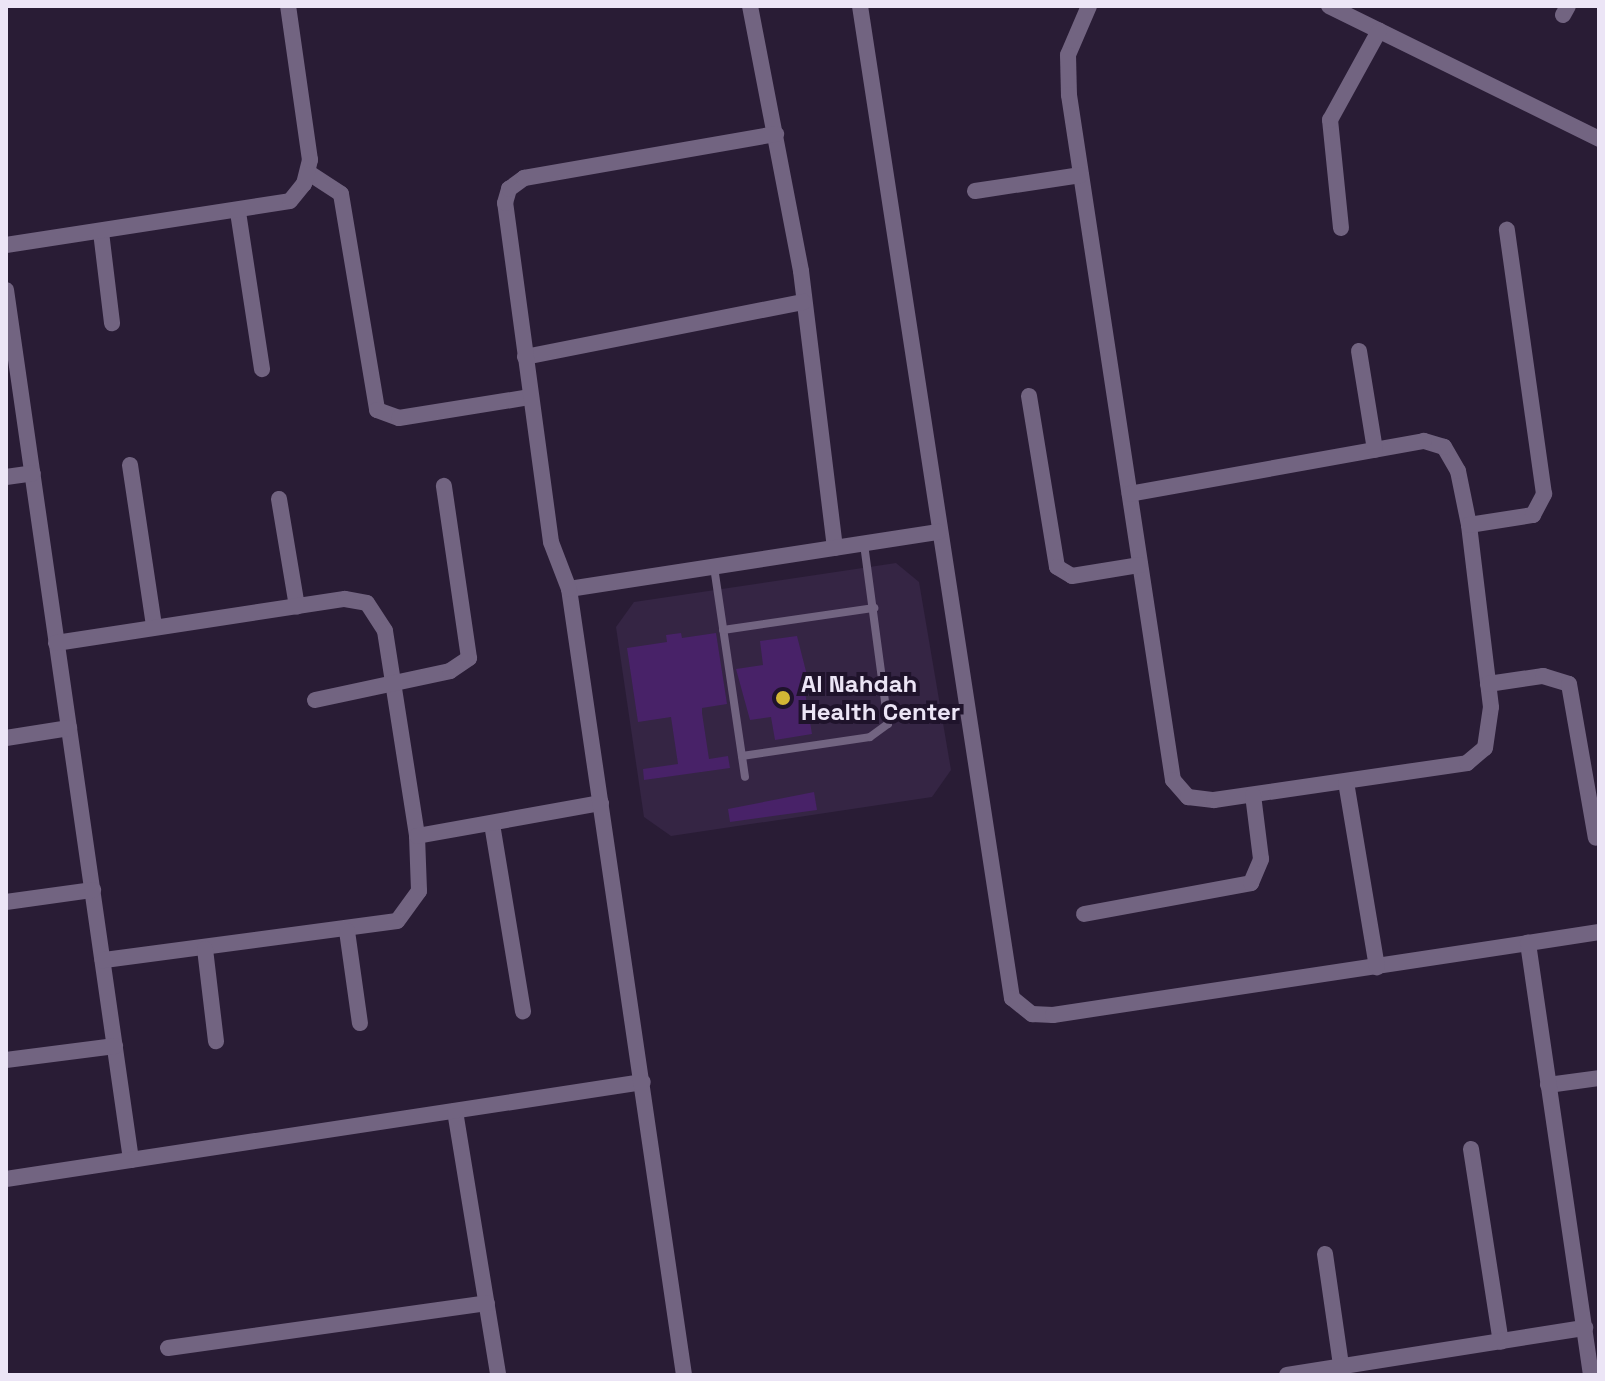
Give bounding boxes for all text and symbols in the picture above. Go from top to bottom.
place label: Al Nahdah Health Center [801,670,960,726]
marker: Al Nahdah Health Center [772,687,794,709]

